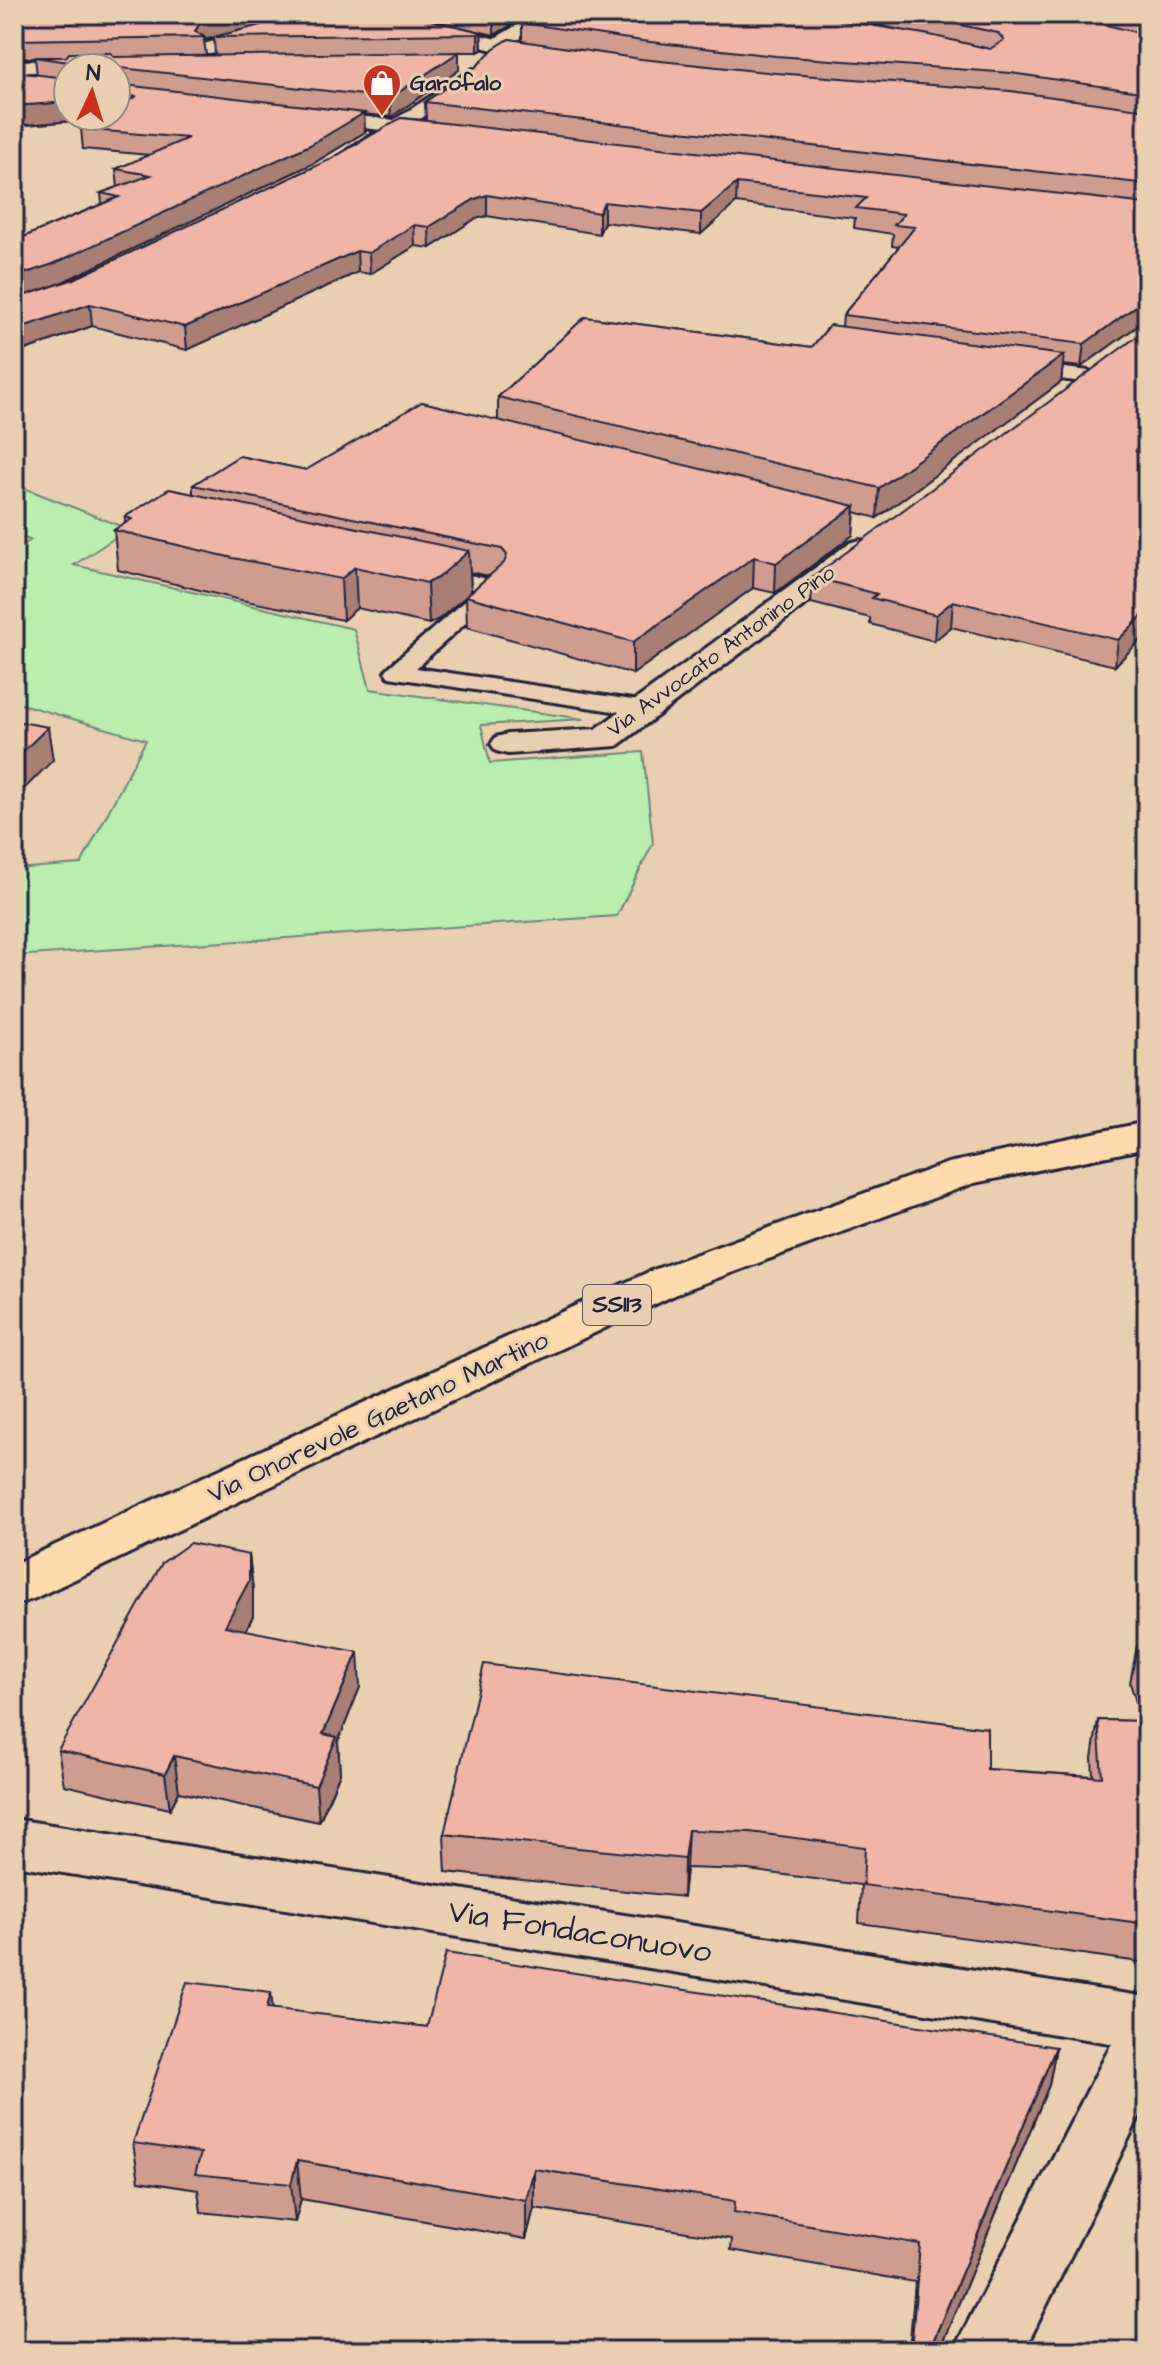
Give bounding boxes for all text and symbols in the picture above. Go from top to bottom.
north arrow [52,52,132,132]
text: N [85,58,101,90]
shop icon: Garofalo [361,62,403,117]
place label: Garofalo [410,68,502,99]
street label: Via Avvocato Antonino Pino [601,557,842,744]
road number: SS113 [583,1285,651,1325]
street label: Via Onorevole Gaetano Martino [202,1322,555,1512]
street label: Via Fondaconuovo [445,1889,715,1975]

